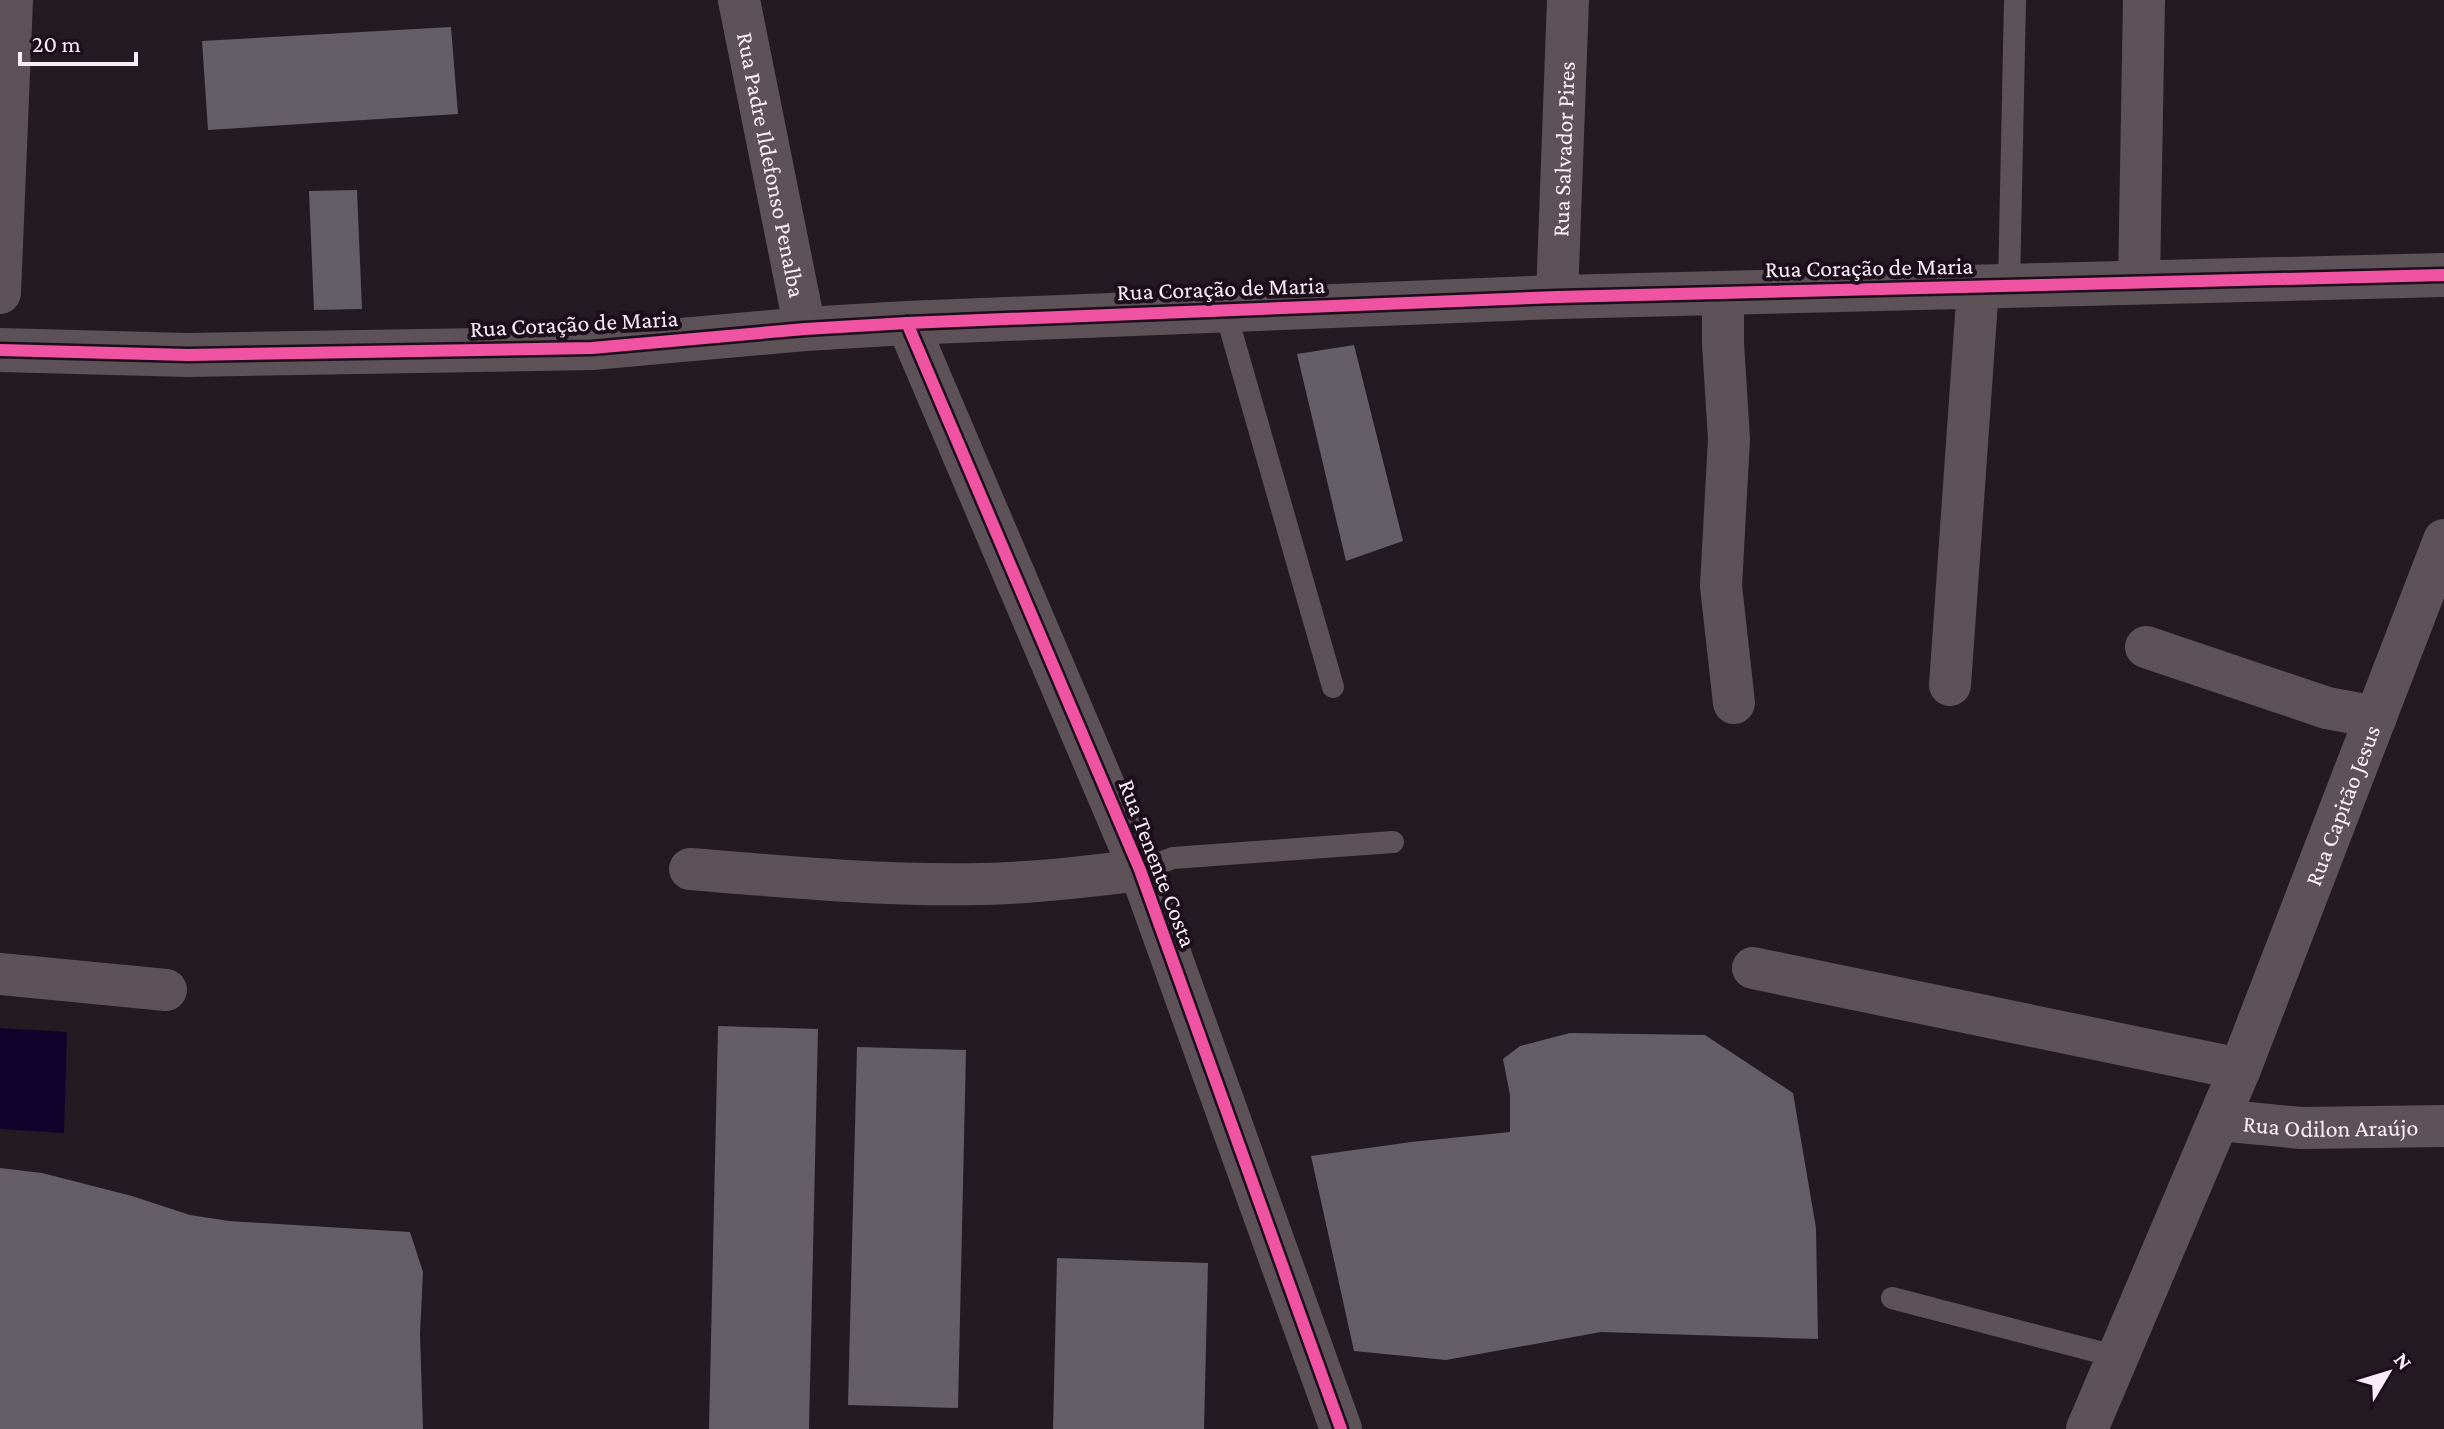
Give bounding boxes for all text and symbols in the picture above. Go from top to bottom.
scale bar [20,16,136,66]
text: 20 m [32,30,81,57]
street label: Rua Padre Ildefonso Penalba [732,30,812,300]
street label: Rua Salvador Pires [1546,61,1579,238]
street label: Rua Coração de Maria [1764,252,1974,282]
street label: Rua Coração de Maria [1116,271,1326,305]
street label: Rua Coração de Maria [469,304,679,342]
street label: Rua Capitão Jesus [2299,721,2385,889]
street label: Rua Tenente Costa [1114,775,1202,951]
street label: Rua Odilon Araújo [2242,1109,2418,1142]
north arrow [2348,1333,2428,1413]
text: N [2389,1347,2418,1375]

